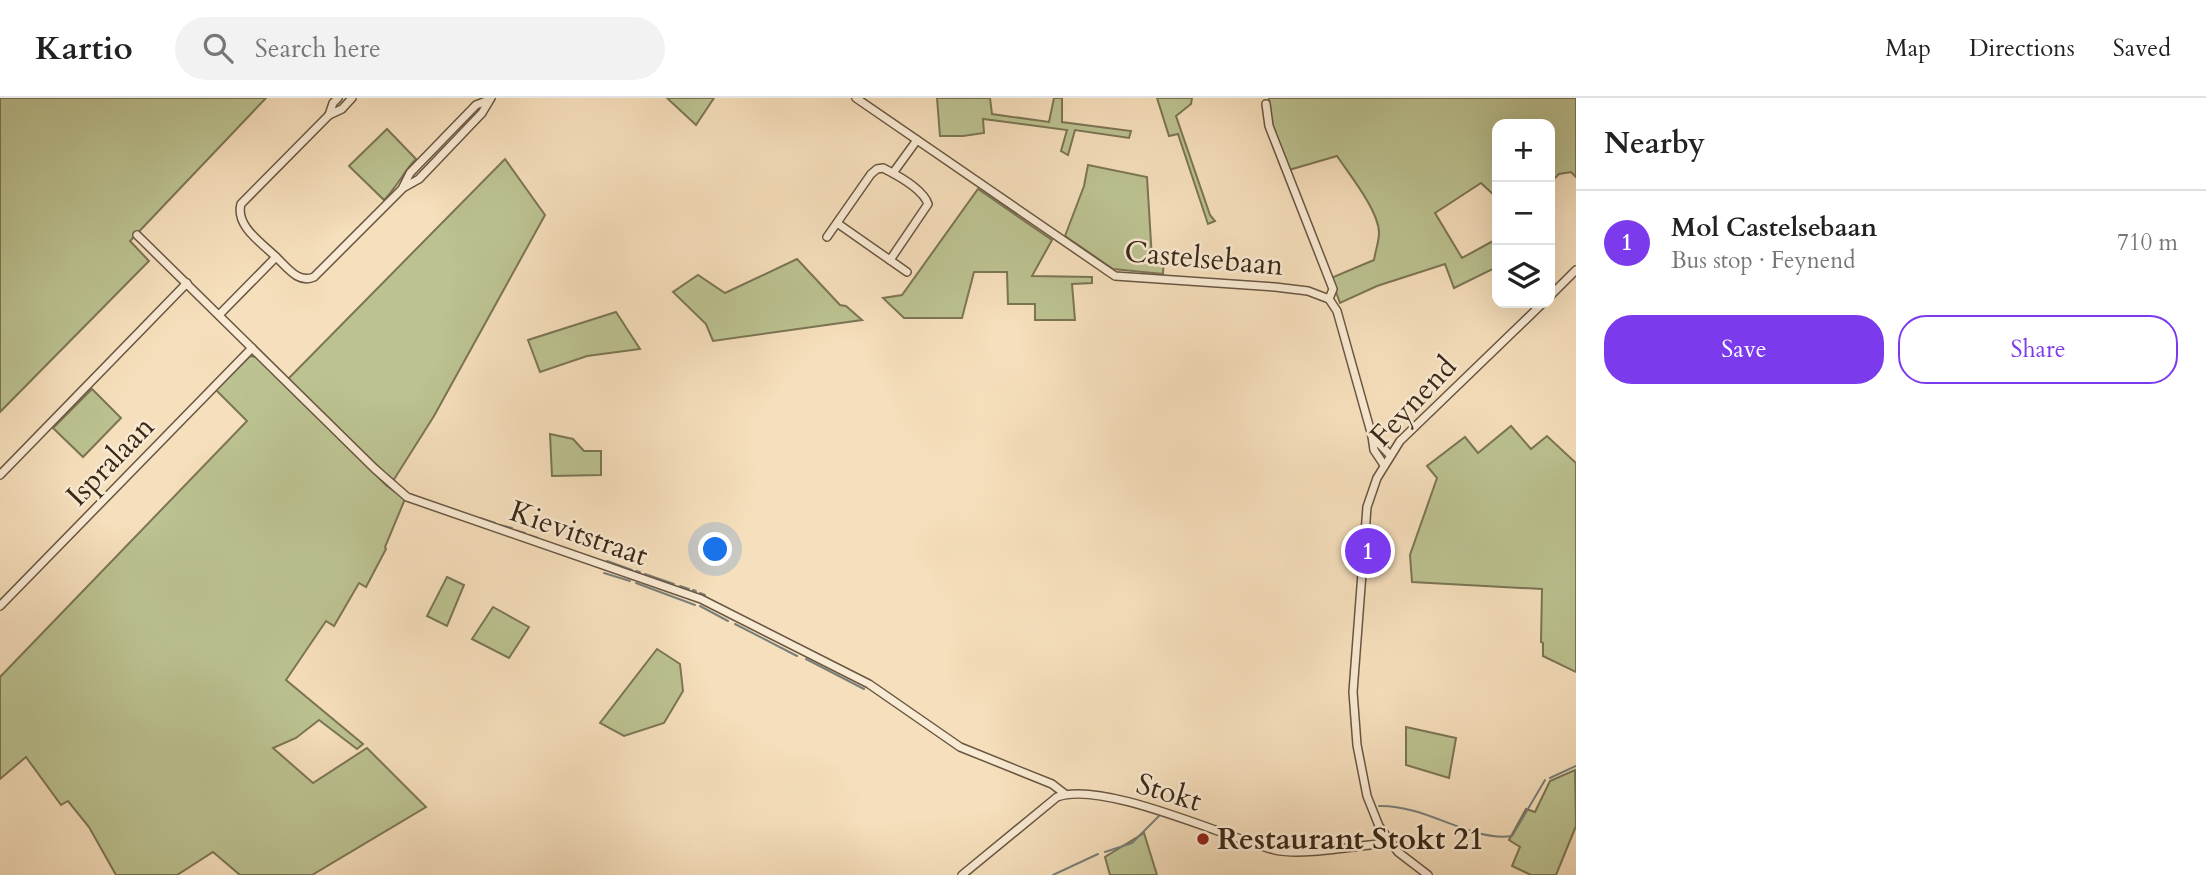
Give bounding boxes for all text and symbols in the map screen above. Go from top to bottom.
search box [175,17,665,80]
text: Kartio [35,26,133,71]
icon: search [199,29,237,67]
text: Search here [255,31,381,66]
text: Map [1885,32,1931,65]
text: Directions [1969,32,2075,65]
text: Saved [2113,32,2171,65]
map controls [1492,119,1555,308]
button: + [1492,119,1555,182]
text: Nearby [1604,123,1705,164]
button: − [1492,182,1555,245]
text: Mol Castelsebaan [1671,210,1877,245]
text: 1 [1621,227,1633,258]
text: 710 m [2117,227,2178,258]
street label: Castelsebaan [1123,231,1285,286]
button: layers [1492,245,1555,308]
text: Bus stop · Feynend [1671,245,1855,276]
button: Save [1604,315,1884,384]
button: Share [1898,315,2178,384]
street label: Feynend [1361,347,1466,456]
street label: Ispralaan [57,407,164,515]
street label: Kievitstraat [504,491,654,576]
pin: 1 [1345,525,1391,577]
your location [698,532,732,566]
street label: Stokt [1131,763,1207,822]
place label: Restaurant Stokt 21 [1217,819,1484,860]
marker: Restaurant Stokt 21 [1195,831,1211,847]

